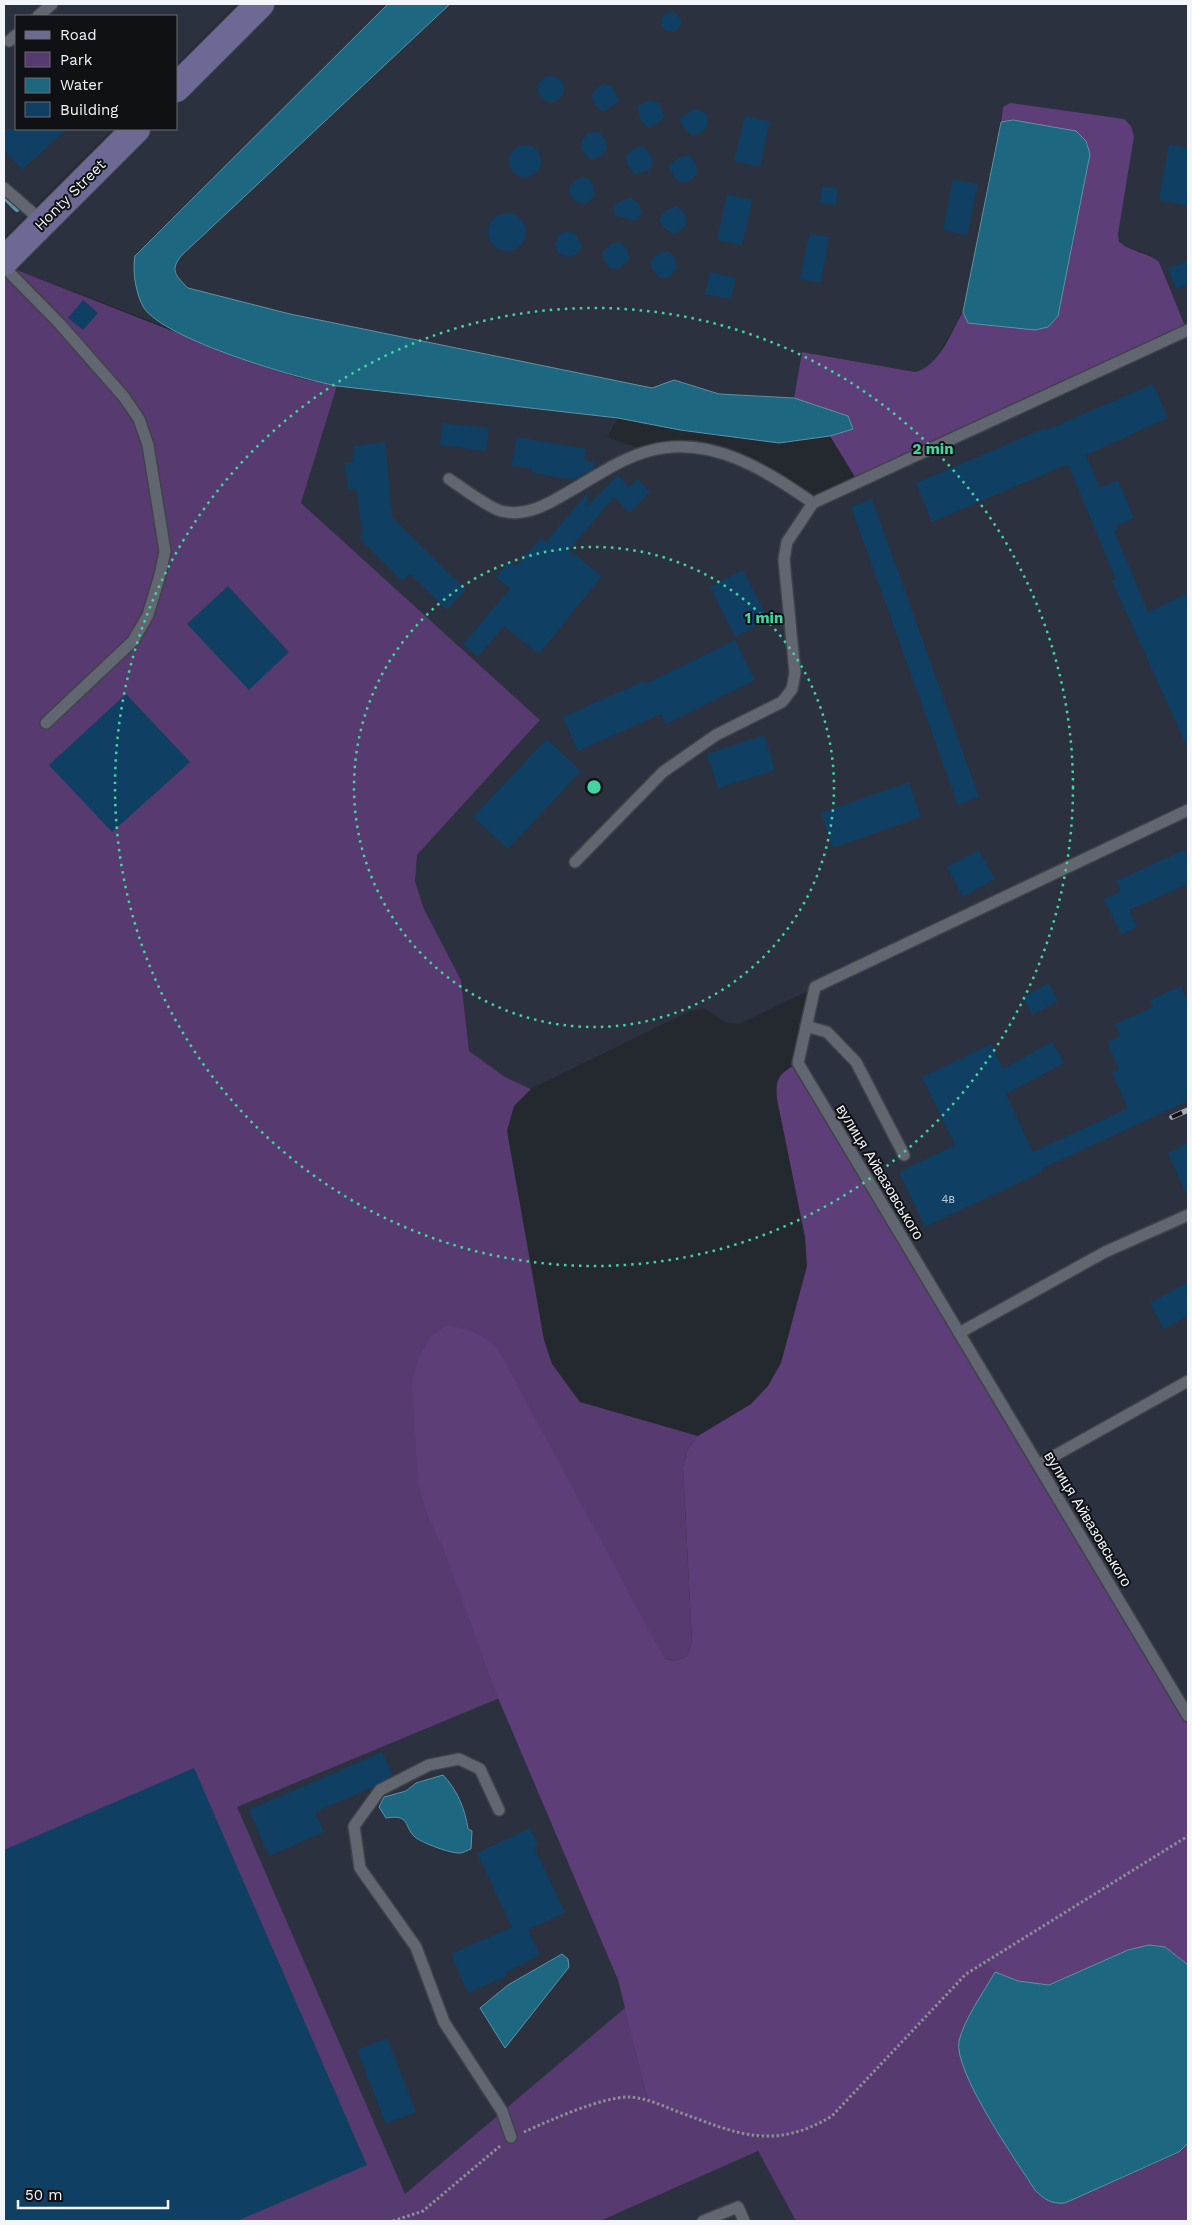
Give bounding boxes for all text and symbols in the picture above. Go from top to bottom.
legend [15,15,178,130]
text: Road [60,26,97,44]
text: Park [60,51,93,69]
text: Water [60,76,103,94]
text: Building [60,101,118,119]
street label: Honty Street [31,155,110,234]
text: 2 min [912,440,954,458]
text: 1 min [745,609,783,627]
centre of rings [585,778,603,796]
street label: вулиця Айвазовського [832,1101,928,1243]
house number: 4в [941,1192,955,1206]
street label: вулиця Айвазовського [1040,1448,1136,1590]
scale bar [18,2178,168,2210]
text: 50 m [25,2186,62,2204]

